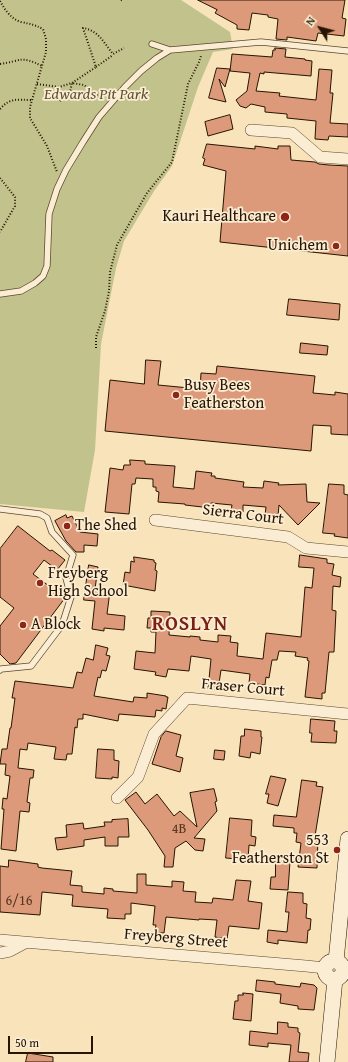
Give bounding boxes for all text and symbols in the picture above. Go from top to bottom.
north arrow [300,8,340,48]
text: N [302,13,319,29]
park label: Edwards Pit Park [44,85,148,105]
place label: Kauri Healthcare [162,207,276,227]
marker: Kauri Healthcare [279,211,291,223]
place label: Unichem [268,236,328,256]
marker: Unichem [331,241,341,251]
place label: Busy Bees Featherston [184,376,264,414]
marker: Busy Bees Featherston [171,390,181,400]
street label: Sierra Court [201,500,285,530]
place label: The Shed [75,516,137,536]
marker: The Shed [62,521,72,531]
place label: Freyberg High School [48,564,128,602]
marker: Freyberg High School [35,578,45,588]
district label: ROSLYN [152,613,228,637]
place label: A Block [31,615,81,635]
marker: A Block [18,620,28,630]
street label: Fraser Court [201,675,285,701]
house number: 4B [172,821,186,837]
place label: 553 Featherston St [232,831,329,869]
marker: 553 Featherston St [332,845,342,855]
house number: 6/16 [6,893,32,909]
street label: Freyberg Street [123,925,229,953]
scale bar [10,1028,95,1054]
text: 50 m [15,1034,39,1051]

